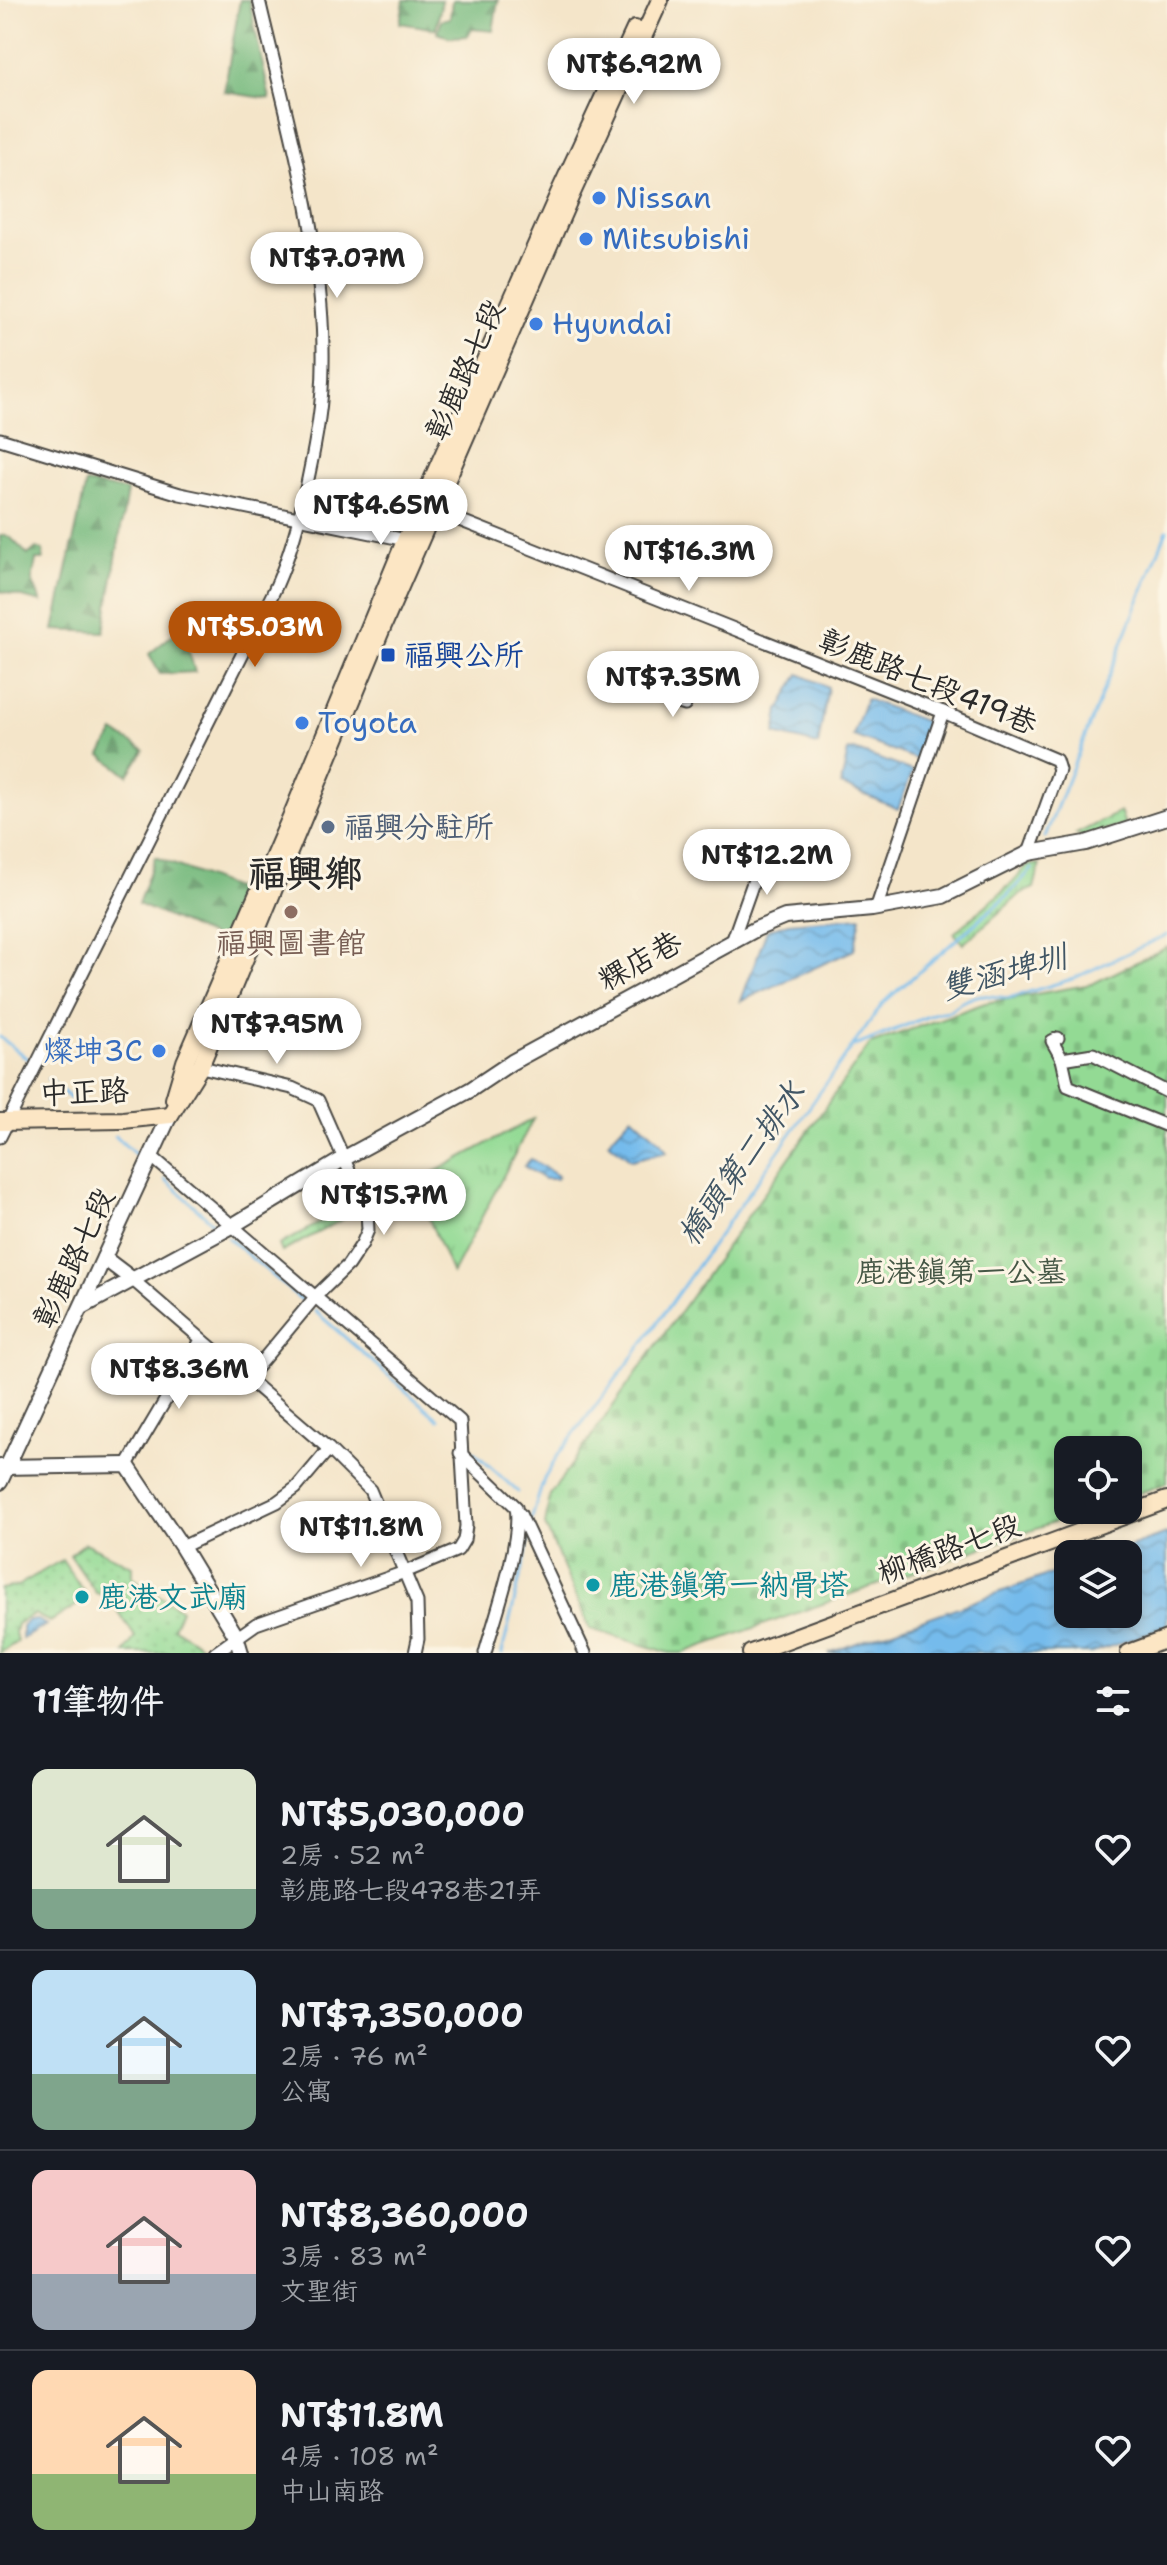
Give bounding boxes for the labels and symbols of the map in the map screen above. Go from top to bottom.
pin: NT$6.92M [551,38,717,106]
place label: Nissan [615,177,711,218]
marker: Nissan [590,189,608,207]
place label: Mitsubishi [602,218,750,259]
marker: Mitsubishi [577,230,595,248]
pin: NT$7.07M [254,232,420,300]
street label: 彰鹿路七段 [415,293,514,447]
place label: Hyundai [552,303,673,344]
marker: Hyundai [527,315,545,333]
pin: NT$4.65M [298,479,464,547]
pin: NT$16.3M [606,525,772,593]
pin: NT$5.03M [172,601,338,669]
street label: 彰鹿路七段419巷 [813,619,1043,744]
place label: 福興公所 [404,634,524,675]
marker: 福興公所 [379,646,397,664]
pin: NT$7.35M [590,651,756,719]
place label: Toyota [318,702,417,743]
marker: Toyota [293,714,311,732]
place label: 福興分駐所 [344,806,494,847]
marker: 福興分駐所 [319,818,337,836]
pin: NT$12.2M [684,829,850,897]
district label: 福興鄉 [248,847,362,898]
marker: 福興圖書館 [282,903,300,921]
street label: 粿店巷 [590,921,689,1000]
place label: 福興圖書館 [216,922,366,963]
water label: 雙涵埤圳 [936,933,1074,1009]
pin: NT$7.95M [194,998,360,1066]
place label: 燦坤3C [44,1030,143,1071]
marker: 燦坤3C [150,1042,168,1060]
street label: 中正路 [38,1069,130,1114]
water label: 橋頭第二排水 [667,1072,815,1253]
pin: NT$15.7M [301,1169,467,1237]
street label: 彰鹿路七段 [23,1181,124,1334]
park label: 鹿港鎮第一公墓 [856,1251,1066,1292]
pin: NT$8.36M [96,1343,262,1411]
pin: NT$11.8M [278,1501,444,1569]
street label: 柳橋路七段 [871,1504,1026,1593]
place label: 鹿港鎮第一納骨塔 [609,1564,849,1605]
place label: 鹿港文武廟 [98,1576,248,1617]
marker: 鹿港鎮第一納骨塔 [584,1576,602,1594]
marker: 鹿港文武廟 [73,1588,91,1606]

